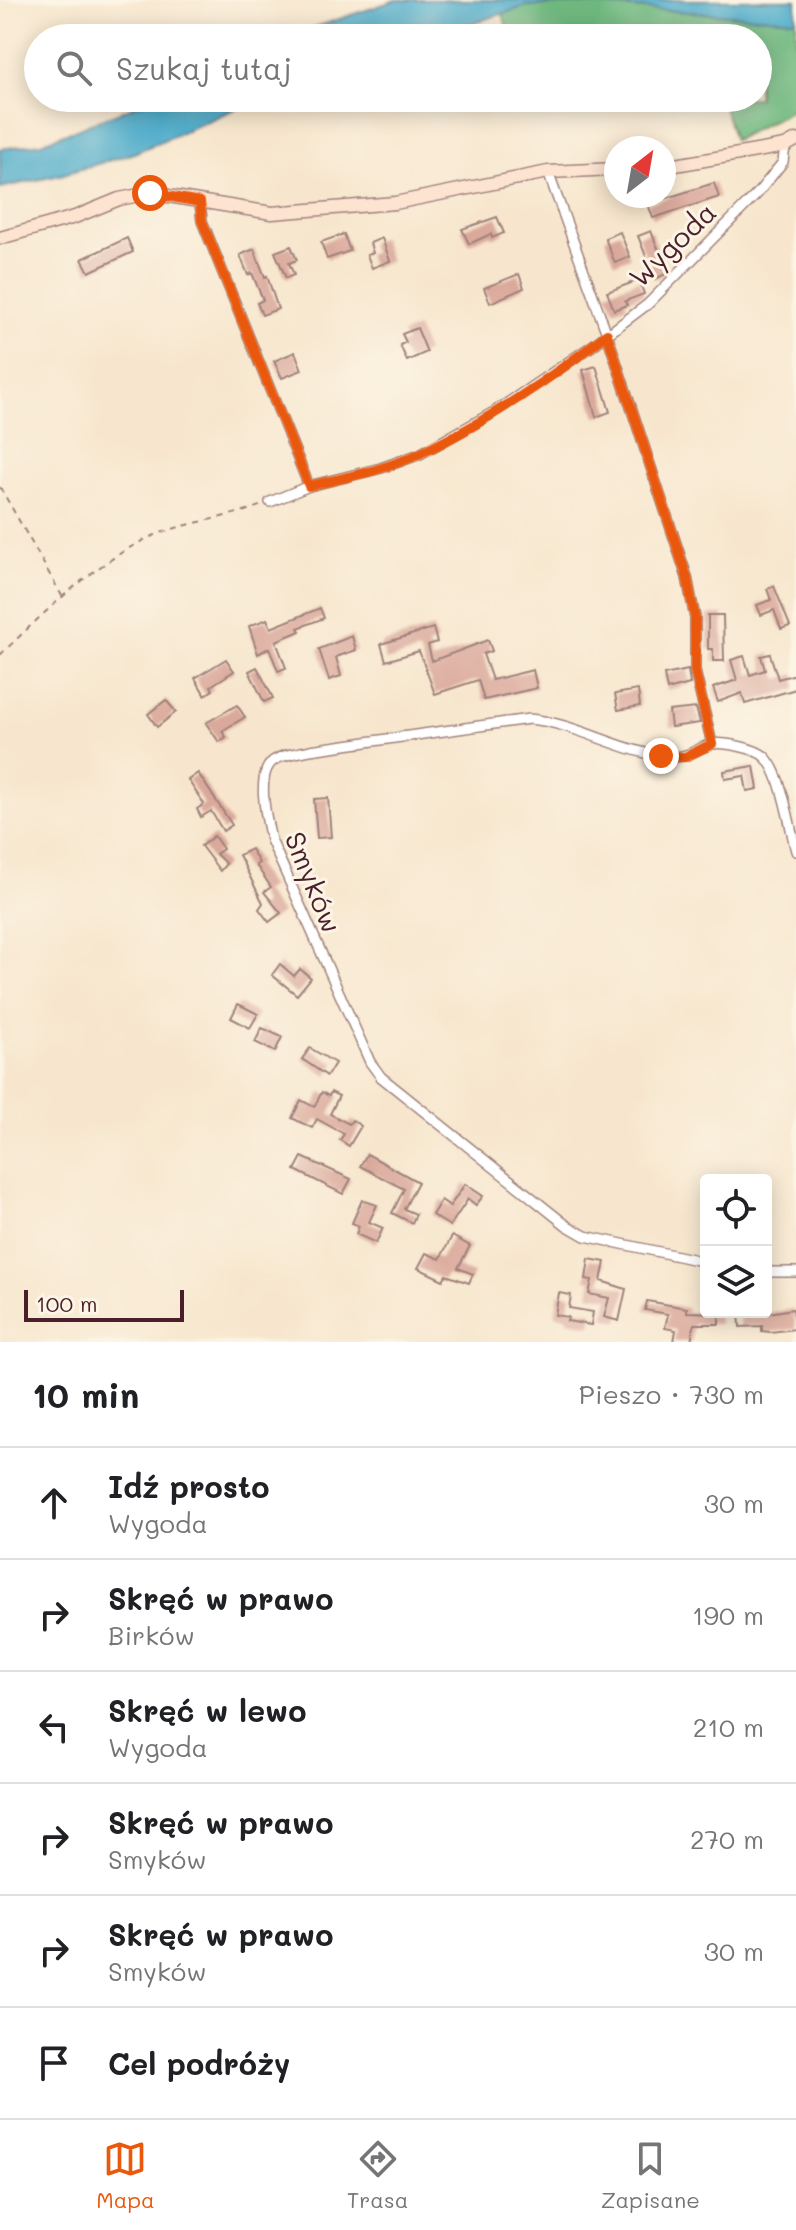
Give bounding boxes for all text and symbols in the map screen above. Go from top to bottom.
search box [24,24,772,112]
icon: search [52,46,96,90]
text: Szukaj tutaj [116,48,292,88]
north arrow [604,136,676,208]
route start [132,175,168,211]
street label: Wygoda [621,194,723,294]
route end [643,738,679,774]
street label: Smyków [277,826,351,938]
map controls [700,1174,772,1318]
button: locate [700,1174,772,1246]
button: layers [700,1246,772,1318]
scale bar [24,1286,184,1322]
text: 100 m [36,1289,98,1318]
text: 10 min [32,1372,139,1417]
text: Pieszo · 730 m [579,1377,764,1411]
text: Idź prosto [108,1466,269,1506]
icon: ahead [32,1481,76,1525]
text: 30 m [704,1486,764,1520]
text: Wygoda [108,1506,208,1540]
text: Skręć w prawo [108,1578,333,1618]
icon: right [32,1593,76,1637]
text: 190 m [692,1598,764,1632]
text: Birków [108,1618,195,1652]
text: Skręć w lewo [108,1690,306,1730]
icon: left [32,1705,76,1749]
text: 210 m [693,1710,764,1744]
text: Wygoda [108,1730,208,1764]
text: Skręć w prawo [108,1802,333,1842]
icon: right [32,1817,76,1861]
text: 270 m [690,1822,764,1856]
text: Smyków [108,1842,206,1876]
text: Skręć w prawo [108,1914,333,1954]
icon: right [32,1929,76,1973]
text: 30 m [704,1934,764,1968]
text: Smyków [108,1954,206,1988]
icon: arrive [32,2041,76,2085]
text: Cel podróży [108,2043,290,2083]
tab: Mapa [96,2137,155,2214]
tab: Trasa [347,2137,408,2214]
tab: Zapisane [601,2137,700,2214]

